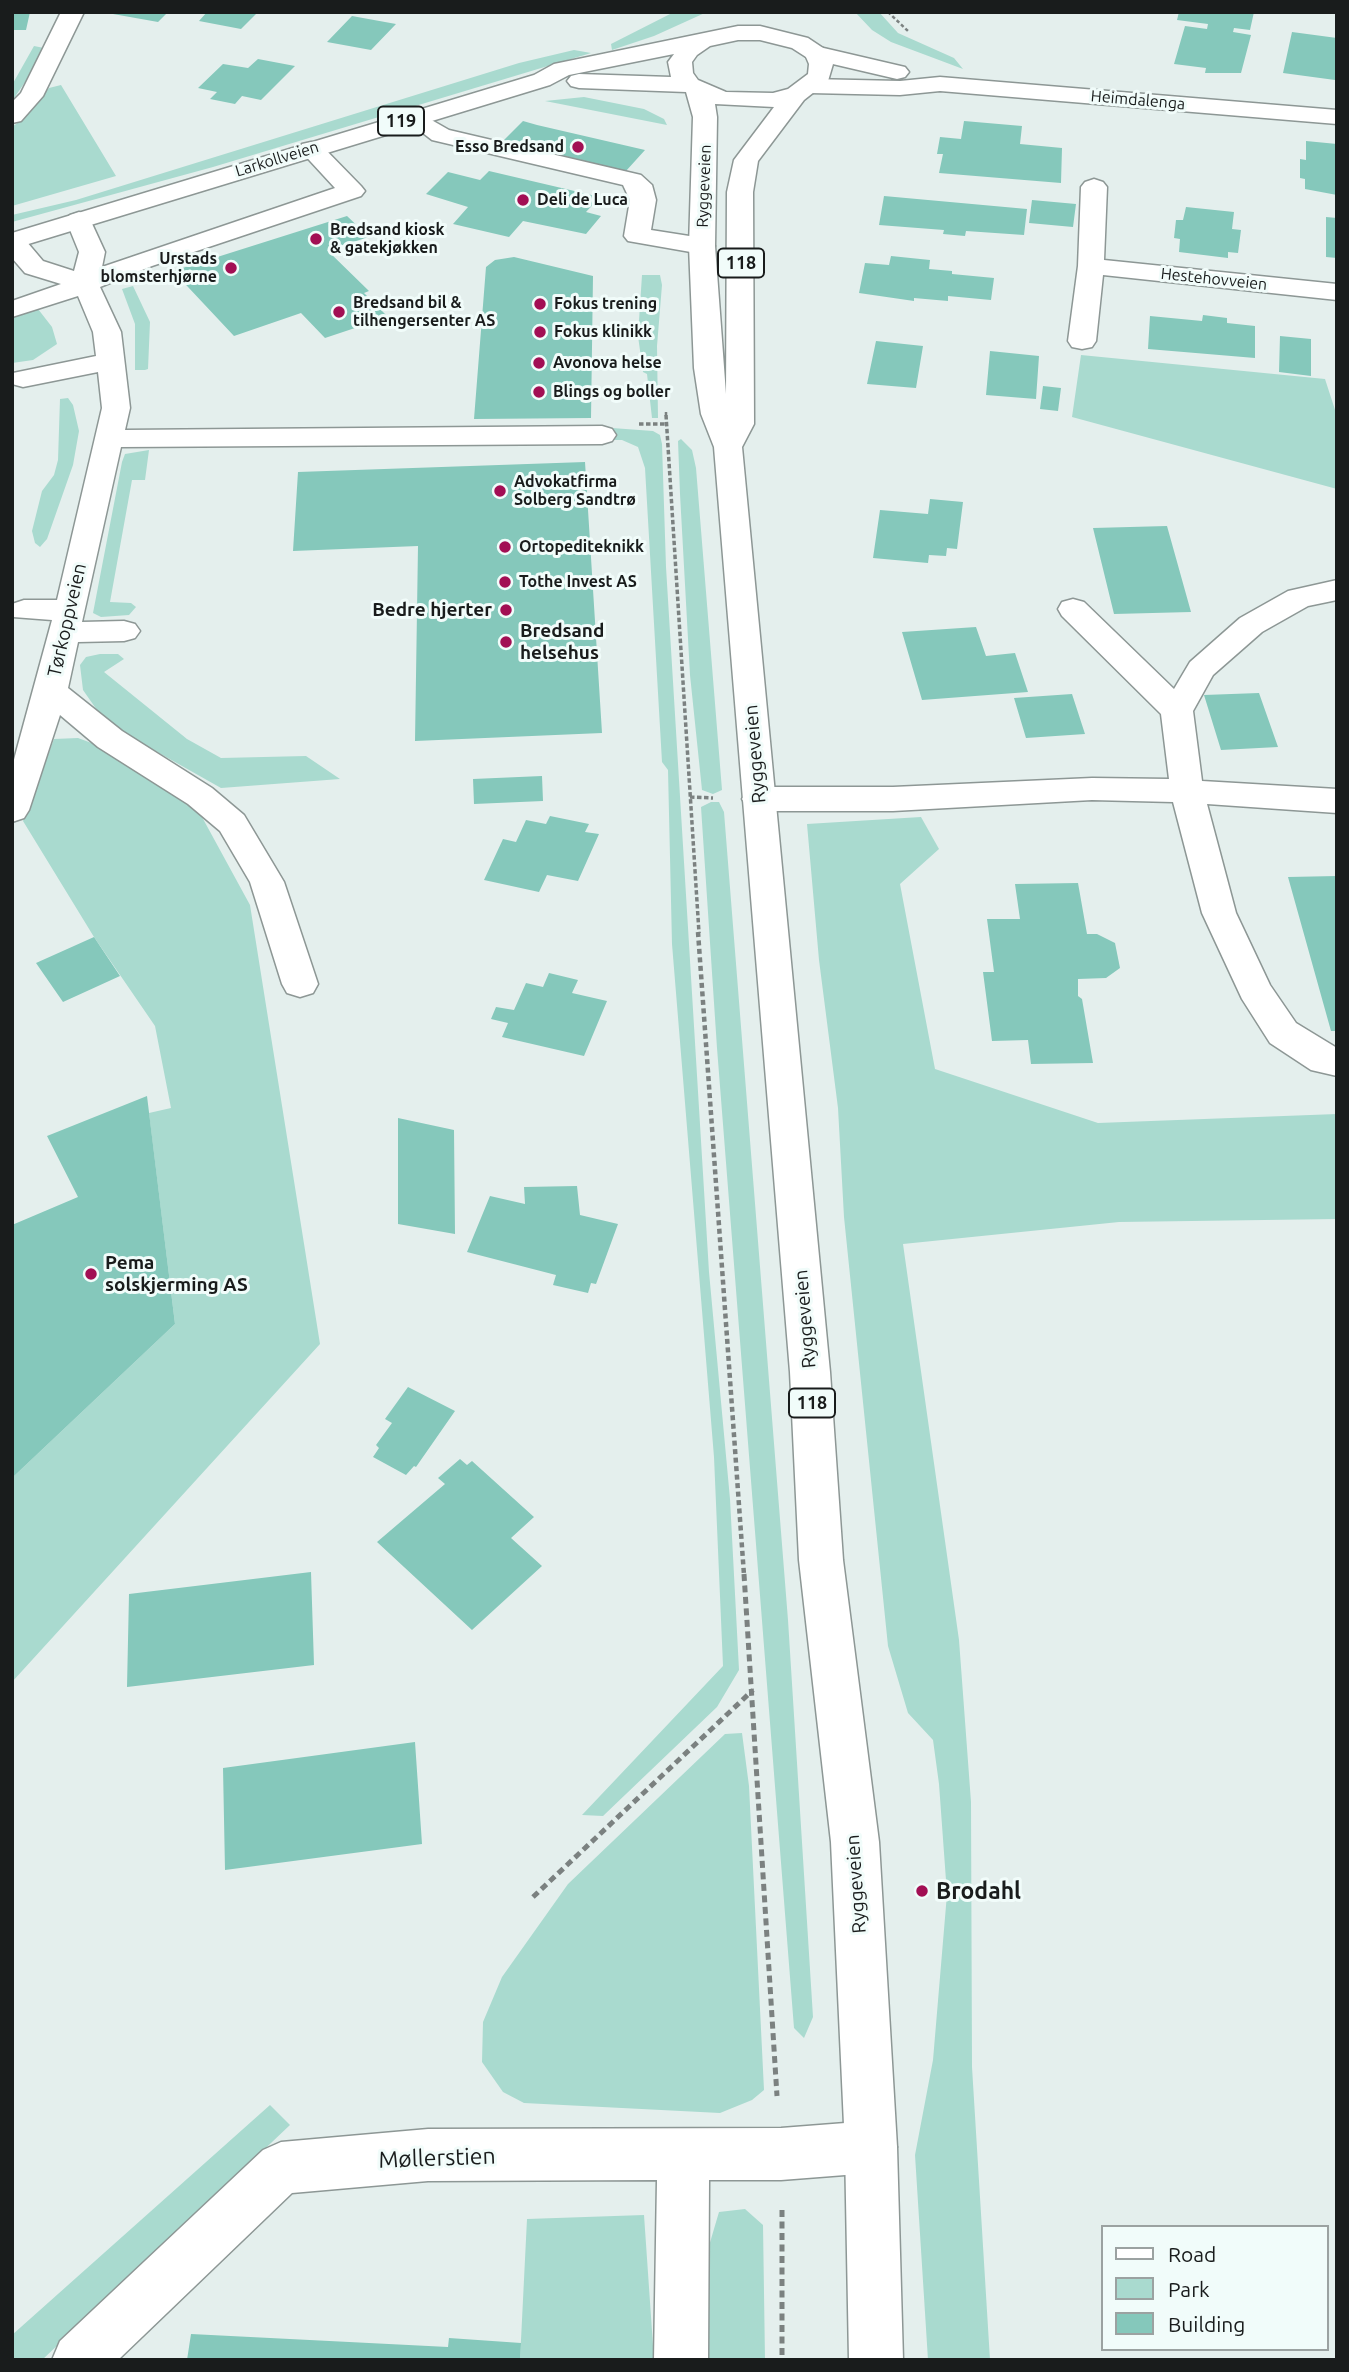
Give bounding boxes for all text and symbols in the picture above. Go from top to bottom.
street label: Heimdalenga [1090,86,1186,114]
road number: 119 [378,106,424,136]
street label: Larkollveien [233,137,321,181]
place label: Esso Bredsand [455,137,564,157]
marker: Esso Bredsand [570,139,586,155]
street label: Ryggeveien [693,144,715,228]
place label: Deli de Luca [537,190,628,210]
marker: Deli de Luca [515,192,531,208]
place label: Bredsand kiosk & gatekjøkken [330,220,444,258]
marker: Bredsand kiosk & gatekjøkken [308,231,324,247]
road number: 118 [718,248,764,278]
place label: Urstads blomsterhjørne [101,249,217,287]
marker: Urstads blomsterhjørne [223,260,239,276]
street label: Hestehovveien [1160,264,1268,294]
place label: Bredsand bil & tilhengersenter AS [353,293,495,331]
place label: Fokus trening [554,294,657,314]
marker: Fokus trening [532,296,548,312]
marker: Bredsand bil & tilhengersenter AS [331,304,347,320]
place label: Fokus klinikk [554,322,652,342]
marker: Fokus klinikk [532,324,548,340]
place label: Avonova helse [553,353,662,373]
marker: Avonova helse [531,355,547,371]
place label: Blings og boller [553,382,671,402]
marker: Blings og boller [531,384,547,400]
place label: Advokatfirma Solberg Sandtrø [514,472,636,510]
marker: Advokatfirma Solberg Sandtrø [492,483,508,499]
place label: Ortopediteknikk [519,537,644,557]
marker: Ortopediteknikk [497,539,513,555]
street label: Tørkoppveien [43,561,91,679]
place label: Tothe Invest AS [519,572,637,592]
marker: Tothe Invest AS [497,574,513,590]
place label: Bedre hjerter [372,599,492,621]
marker: Bedre hjerter [498,602,514,618]
place label: Bredsand helsehus [520,620,604,664]
marker: Bredsand helsehus [498,634,514,650]
street label: Ryggeveien [739,704,771,804]
place label: Pema solskjerming AS [105,1252,248,1296]
marker: Pema solskjerming AS [83,1266,99,1282]
street label: Ryggeveien [789,1269,821,1369]
road number: 118 [789,1388,835,1418]
street label: Ryggeveien [841,1834,871,1934]
place label: Brodahl [936,1877,1021,1905]
marker: Brodahl [914,1883,930,1899]
street label: Møllerstien [378,2142,496,2174]
legend [1100,2225,1328,2351]
text: Road [1168,2242,1216,2266]
text: Park [1168,2277,1210,2301]
text: Building [1168,2312,1245,2336]

